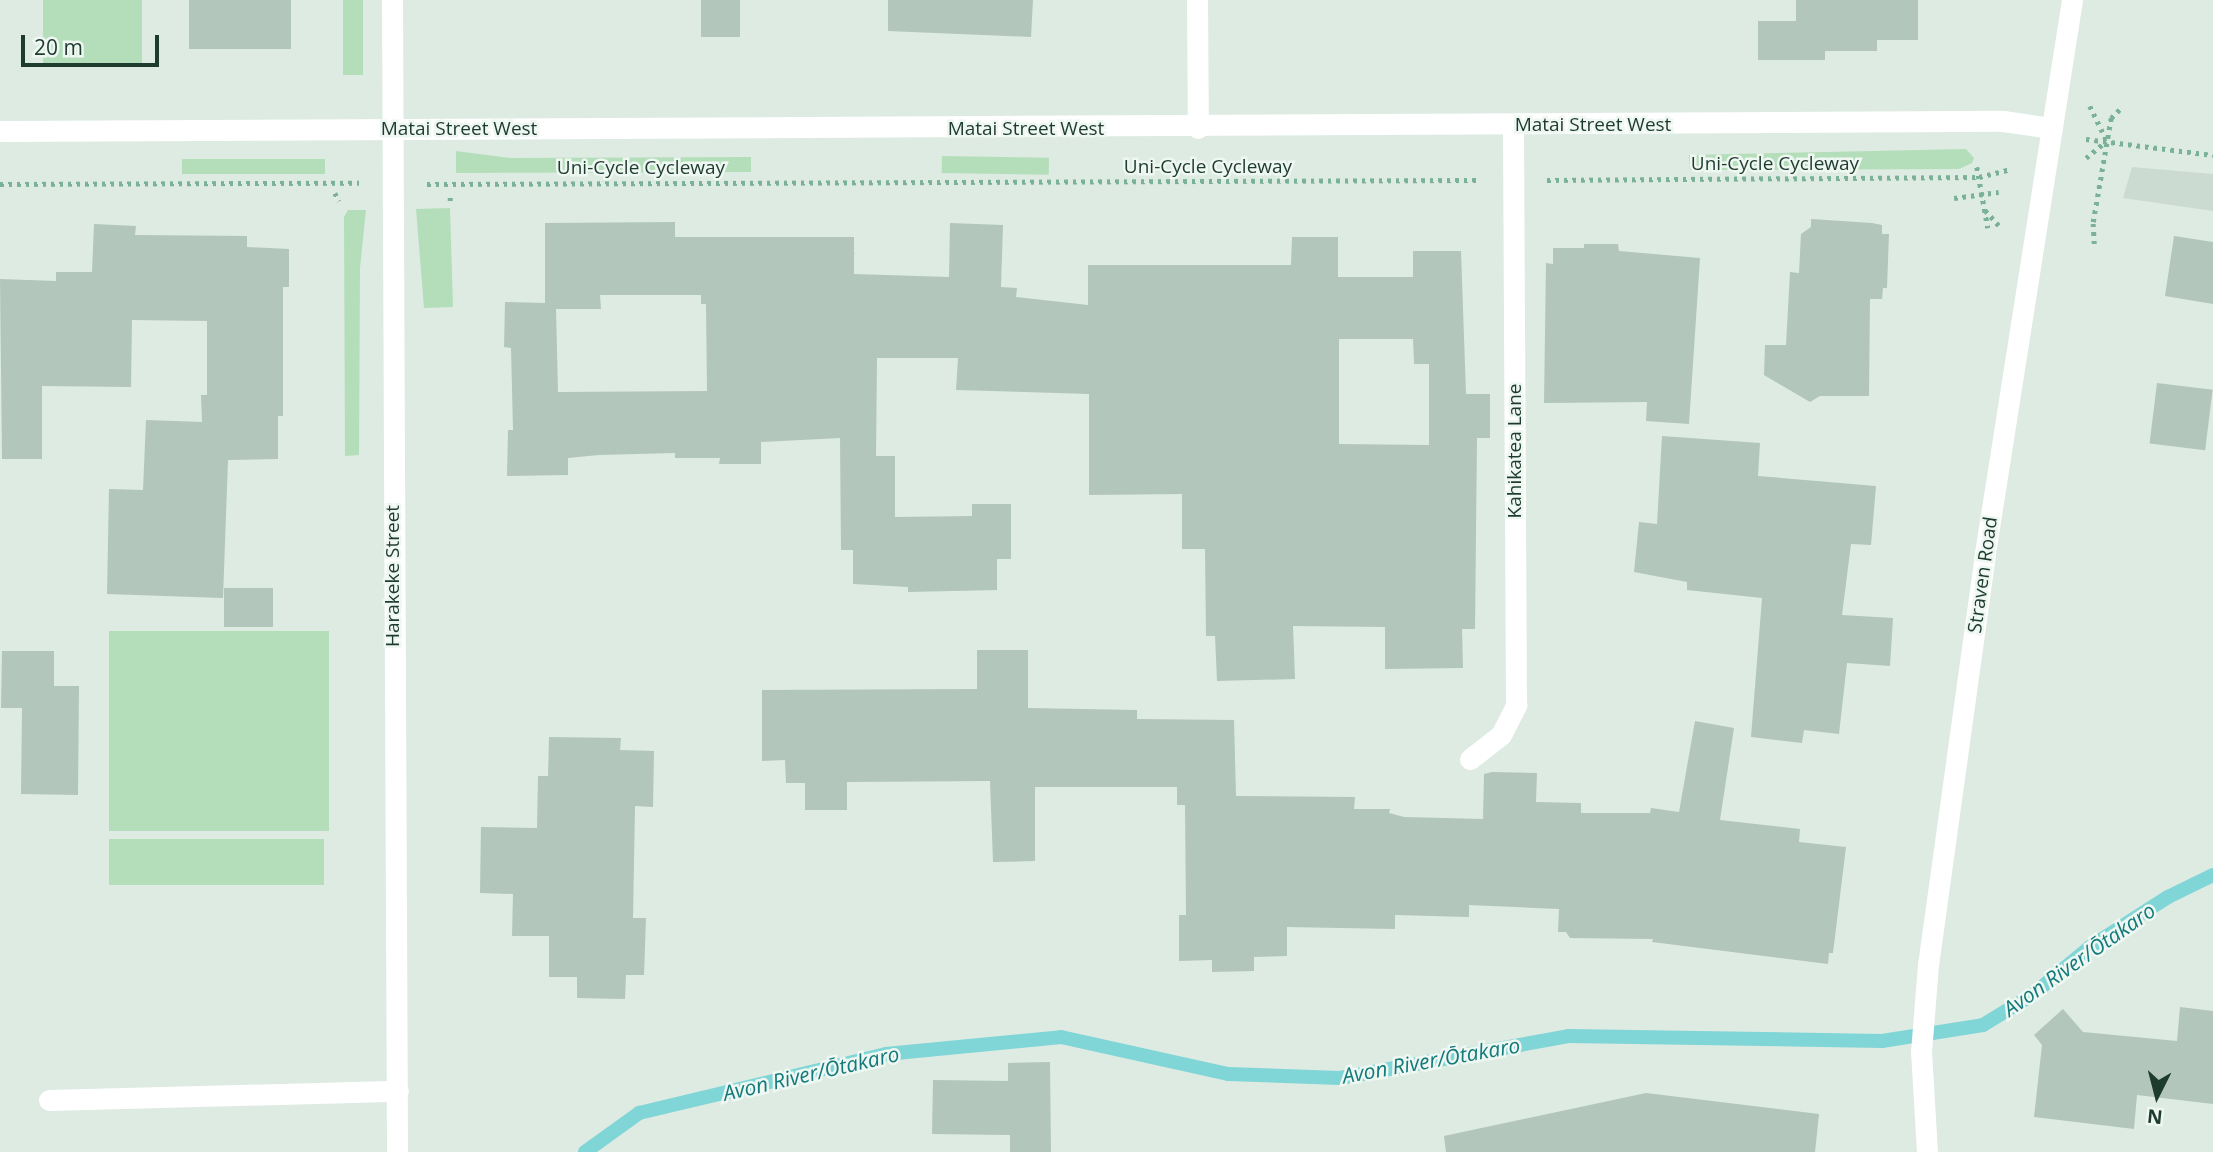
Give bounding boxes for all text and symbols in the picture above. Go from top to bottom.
scale bar [24,21,163,65]
text: 20 m [34,33,83,61]
street label: Matai Street West [1515,114,1671,136]
street label: Matai Street West [381,118,537,140]
street label: Matai Street West [948,118,1104,140]
street label: Uni-Cycle Cycleway [1691,153,1859,175]
street label: Uni-Cycle Cycleway [1124,156,1292,178]
street label: Uni-Cycle Cycleway [557,157,725,179]
street label: Kahikatea Lane [1504,384,1526,518]
street label: Harakeke Street [382,505,404,647]
street label: Straven Road [1964,515,2002,635]
water label: Avon River/Ōtakaro [1998,897,2160,1021]
water label: Avon River/Ōtakaro [1340,1032,1522,1088]
water label: Avon River/Ōtakaro [720,1040,902,1106]
north arrow [2122,1061,2192,1131]
text: N [2146,1103,2164,1131]

